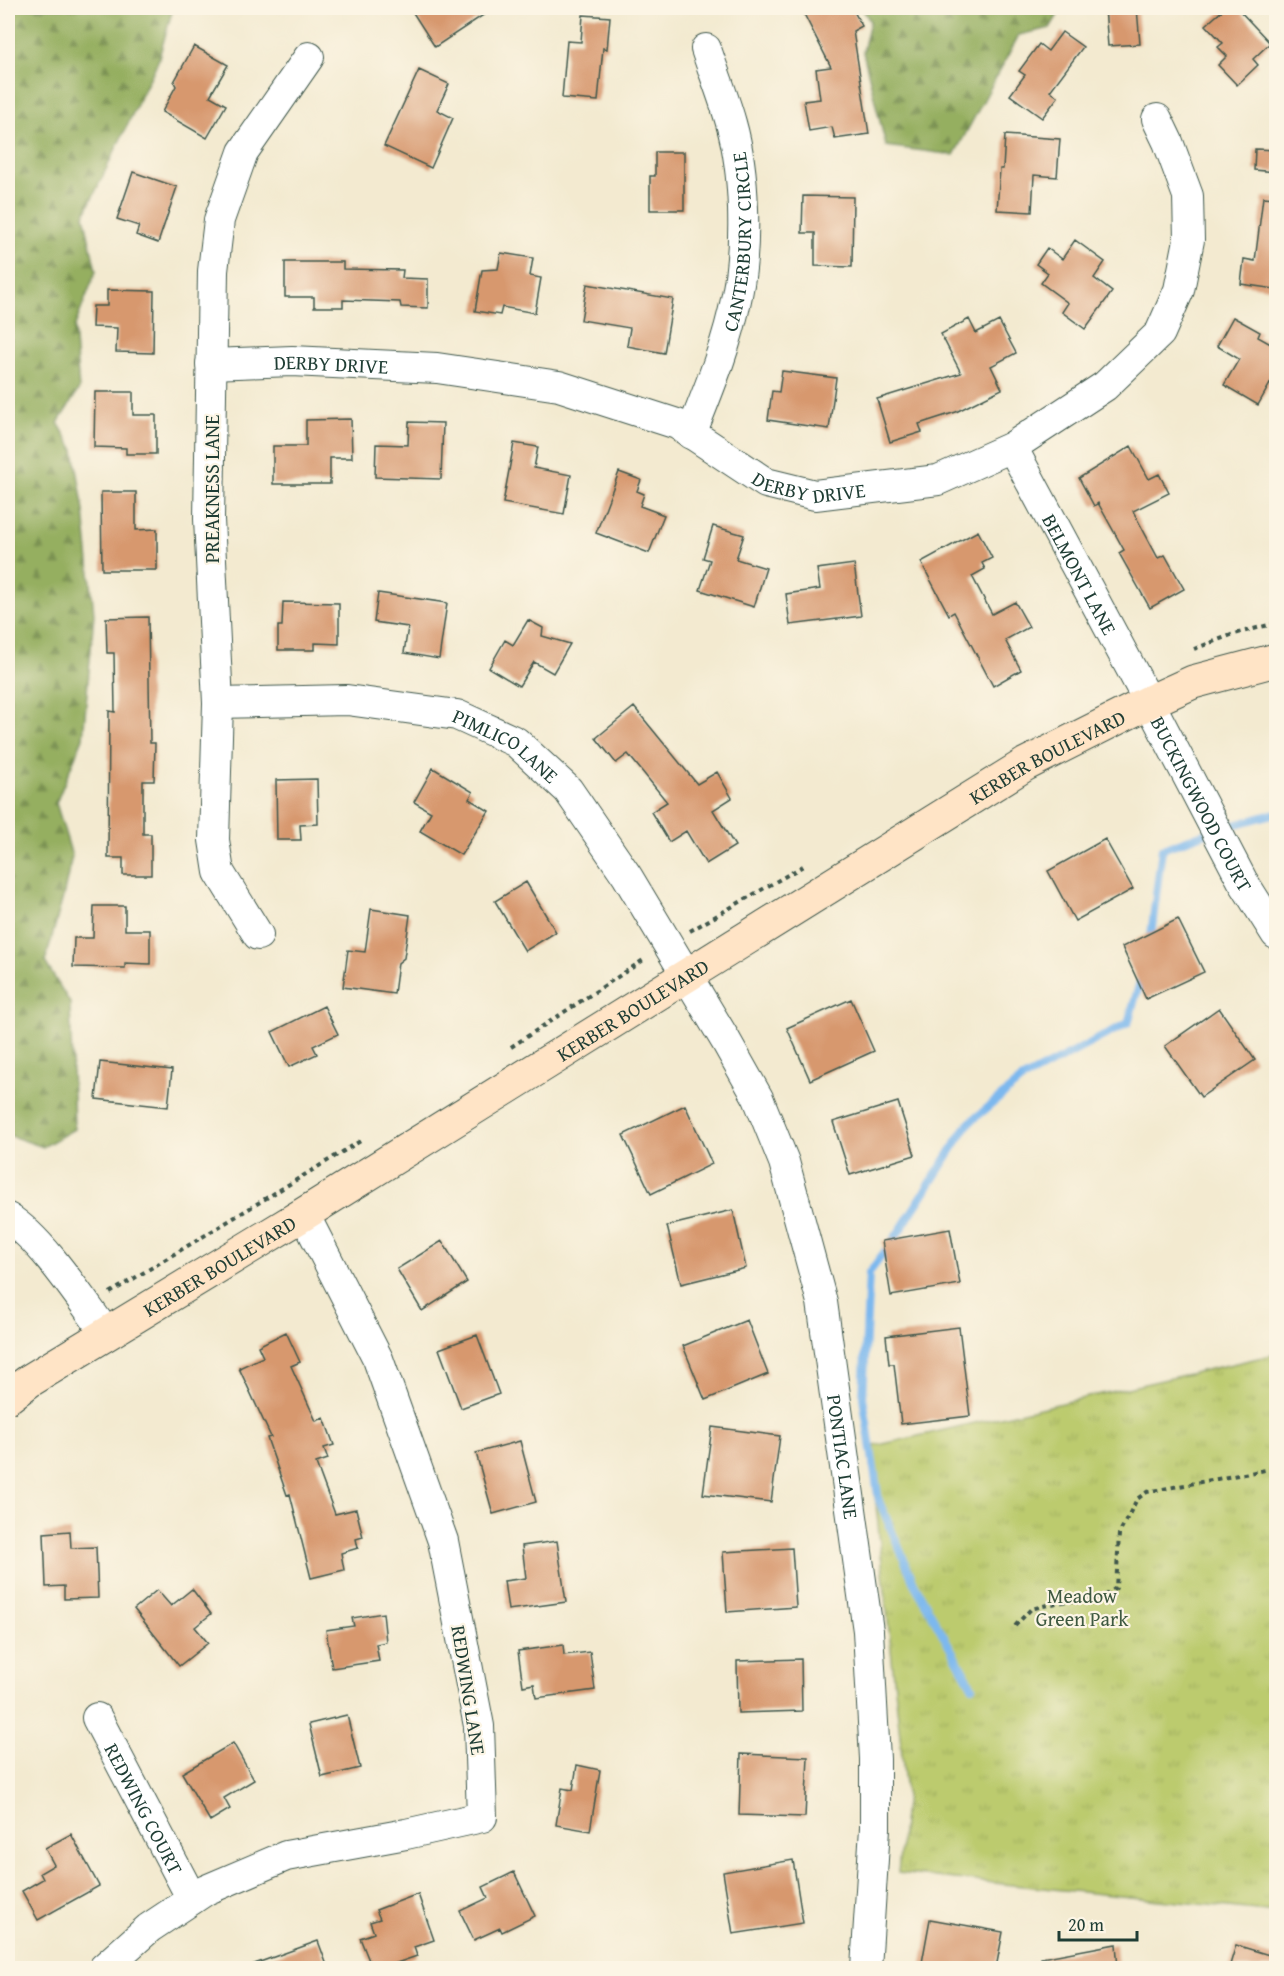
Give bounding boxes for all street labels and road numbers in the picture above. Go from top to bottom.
street label: CANTERBURY CIRCLE [715,150,758,335]
street label: DERBY DRIVE [273,346,389,380]
street label: PREAKNESS LANE [197,415,226,563]
street label: DERBY DRIVE [747,463,867,510]
street label: BELMONT LANE [1036,508,1125,640]
street label: PIMLICO LANE [448,701,565,789]
street label: KERBER BOULEVARD [963,702,1130,811]
street label: BUCKINGWOOD COURT [1144,711,1260,897]
street label: KERBER BOULEVARD [551,951,714,1068]
street label: KERBER BOULEVARD [137,1208,301,1323]
street label: PONTIAC LANE [821,1392,867,1521]
street label: REDWING LANE [444,1623,494,1757]
street label: REDWING COURT [98,1738,191,1879]

